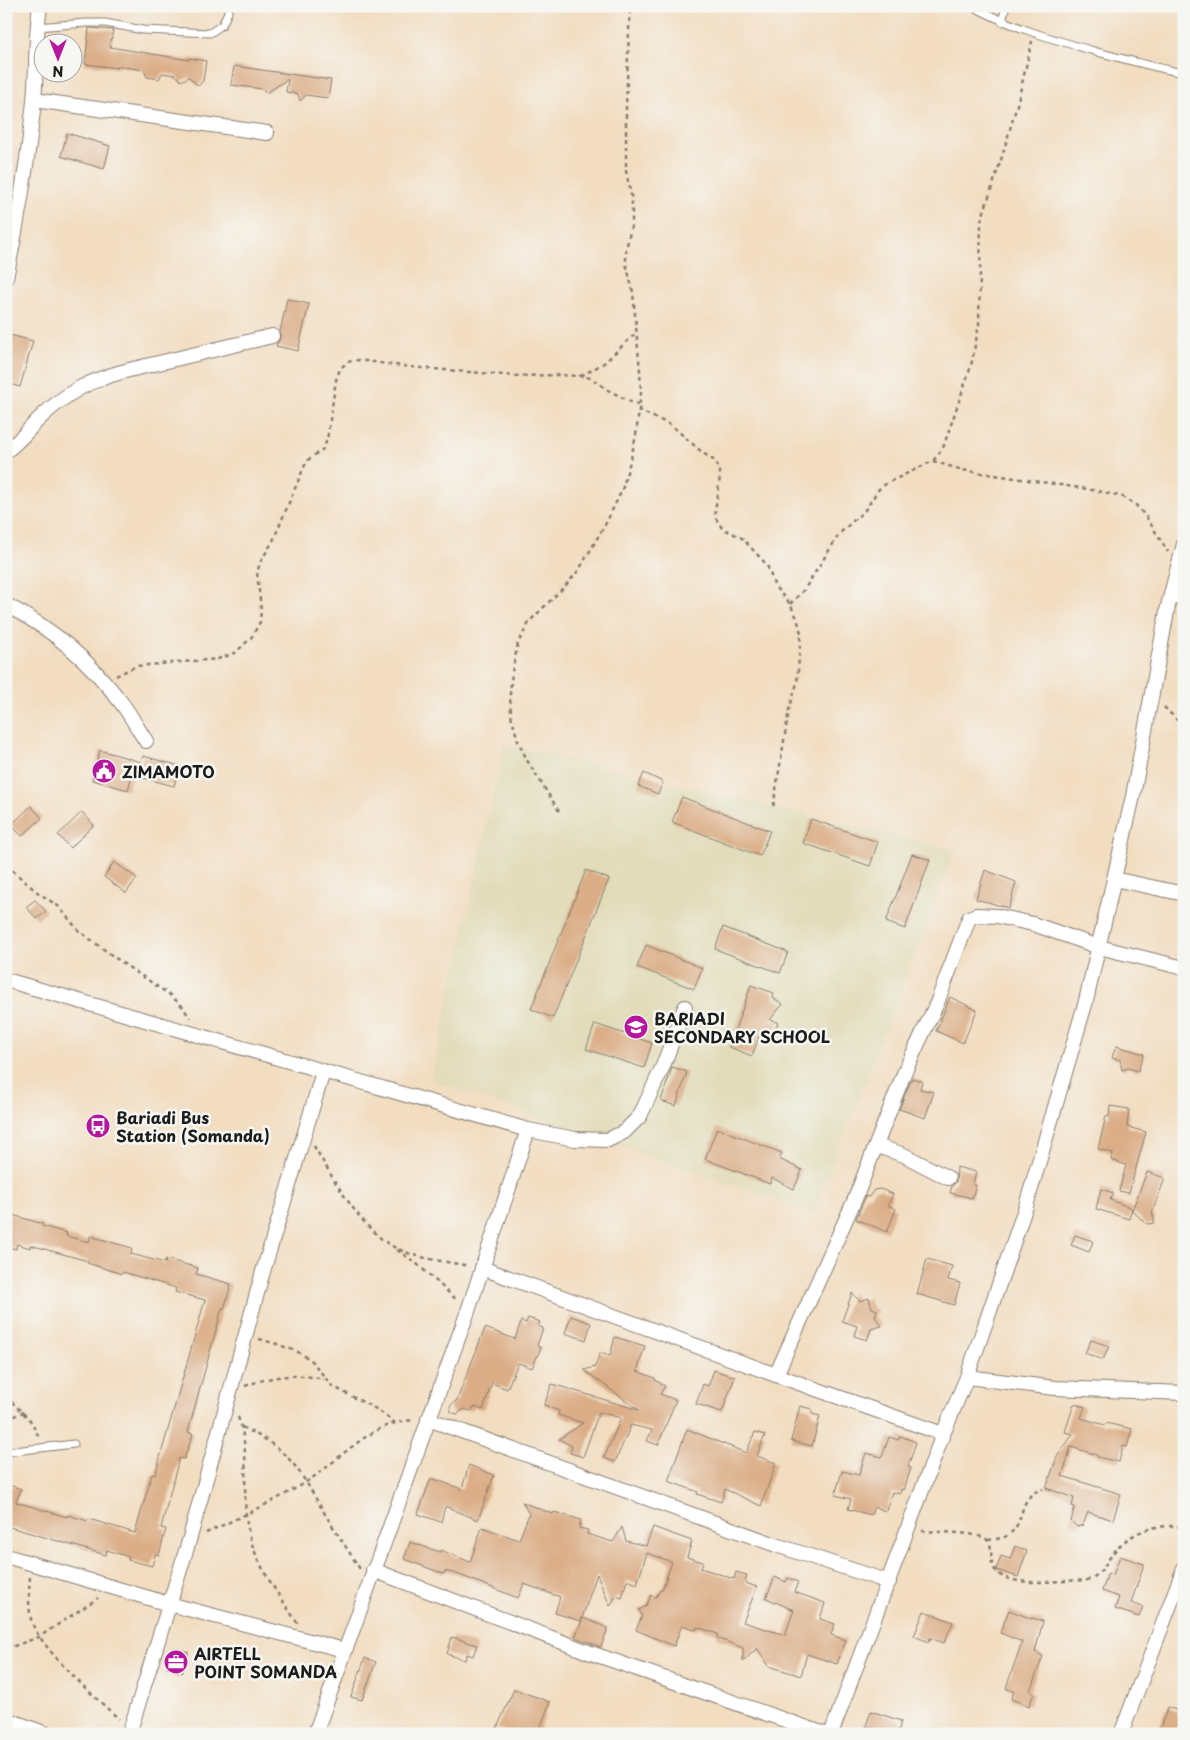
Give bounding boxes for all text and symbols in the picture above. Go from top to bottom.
north arrow [32,32,82,82]
text: N [52,61,64,82]
public building icon: ZIMAMOTO [91,758,117,784]
place label: ZIMAMOTO [122,759,215,783]
place label: BARIADI SECONDARY SCHOOL [654,1006,830,1048]
school or university icon: BARIADI SECONDARY SCHOOL [623,1014,649,1040]
place label: Bariadi Bus Station (Somanda) [116,1105,270,1147]
bus stop icon: Bariadi Bus Station (Somanda) [85,1113,111,1139]
place label: AIRTELL POINT SOMANDA [194,1641,337,1683]
office icon: AIRTELL POINT SOMANDA [163,1649,189,1675]

